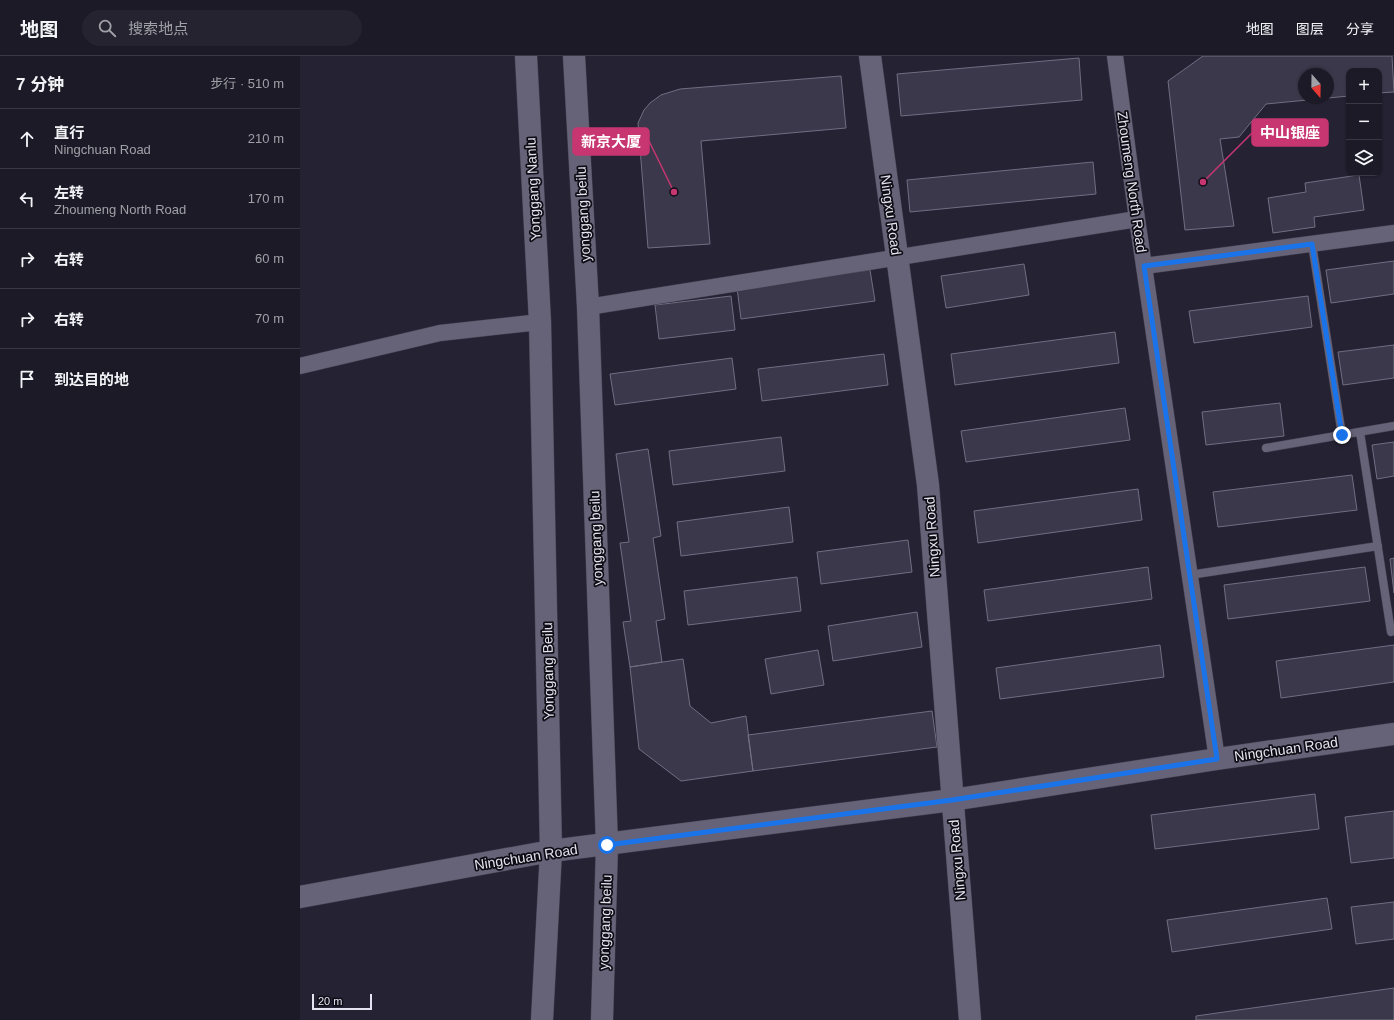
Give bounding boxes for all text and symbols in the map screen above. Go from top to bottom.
search box [82,10,362,46]
icon: search [96,17,118,39]
text: 地图 [20,19,58,40]
text: 搜索地点 [128,20,188,37]
text: 地图 [1246,21,1274,37]
text: 图层 [1296,21,1324,37]
text: 分享 [1346,21,1374,37]
north arrow [1298,68,1334,104]
map controls [1346,68,1382,176]
button: + [1346,68,1382,104]
text: 7 分钟 [16,75,64,94]
text: 步行 · 510 m [210,76,284,91]
button: − [1346,104,1382,140]
street label: Zhoumeng North Road [1114,110,1150,254]
callout: 中山银座 [1252,119,1328,146]
text: 直行 [54,124,84,141]
text: 中山银座 [1260,124,1320,141]
icon: ahead [16,128,38,150]
callout: 新京大厦 [573,128,649,155]
text: 210 m [248,131,284,146]
text: 新京大厦 [581,133,641,150]
street label: Yonggang Nanlu [522,137,544,241]
button: layers [1346,140,1382,176]
text: Ningchuan Road [54,142,151,157]
street label: yonggang beilu [573,166,593,262]
street label: Ningxu Road [877,174,905,256]
text: 左转 [54,184,84,201]
icon: left [16,188,38,210]
text: 170 m [248,191,284,206]
text: Zhoumeng North Road [54,202,186,217]
icon: right [16,248,38,270]
text: 右转 [54,251,84,268]
text: 60 m [255,251,284,266]
icon: right [16,308,38,330]
text: 右转 [54,311,84,328]
text: 70 m [255,311,284,326]
icon: arrive [16,368,38,390]
text: 到达目的地 [54,371,129,388]
route end [1333,426,1351,444]
street label: yonggang beilu [586,490,606,586]
street label: Ningxu Road [921,496,943,578]
street label: Yonggang Beilu [539,622,557,720]
street label: Ningchuan Road [1233,734,1339,764]
street label: Ningxu Road [946,819,968,901]
route start [598,836,616,854]
street label: Ningchuan Road [473,841,579,873]
street label: yonggang beilu [595,874,615,970]
scale bar [312,992,372,1011]
text: 20 m [318,995,342,1007]

